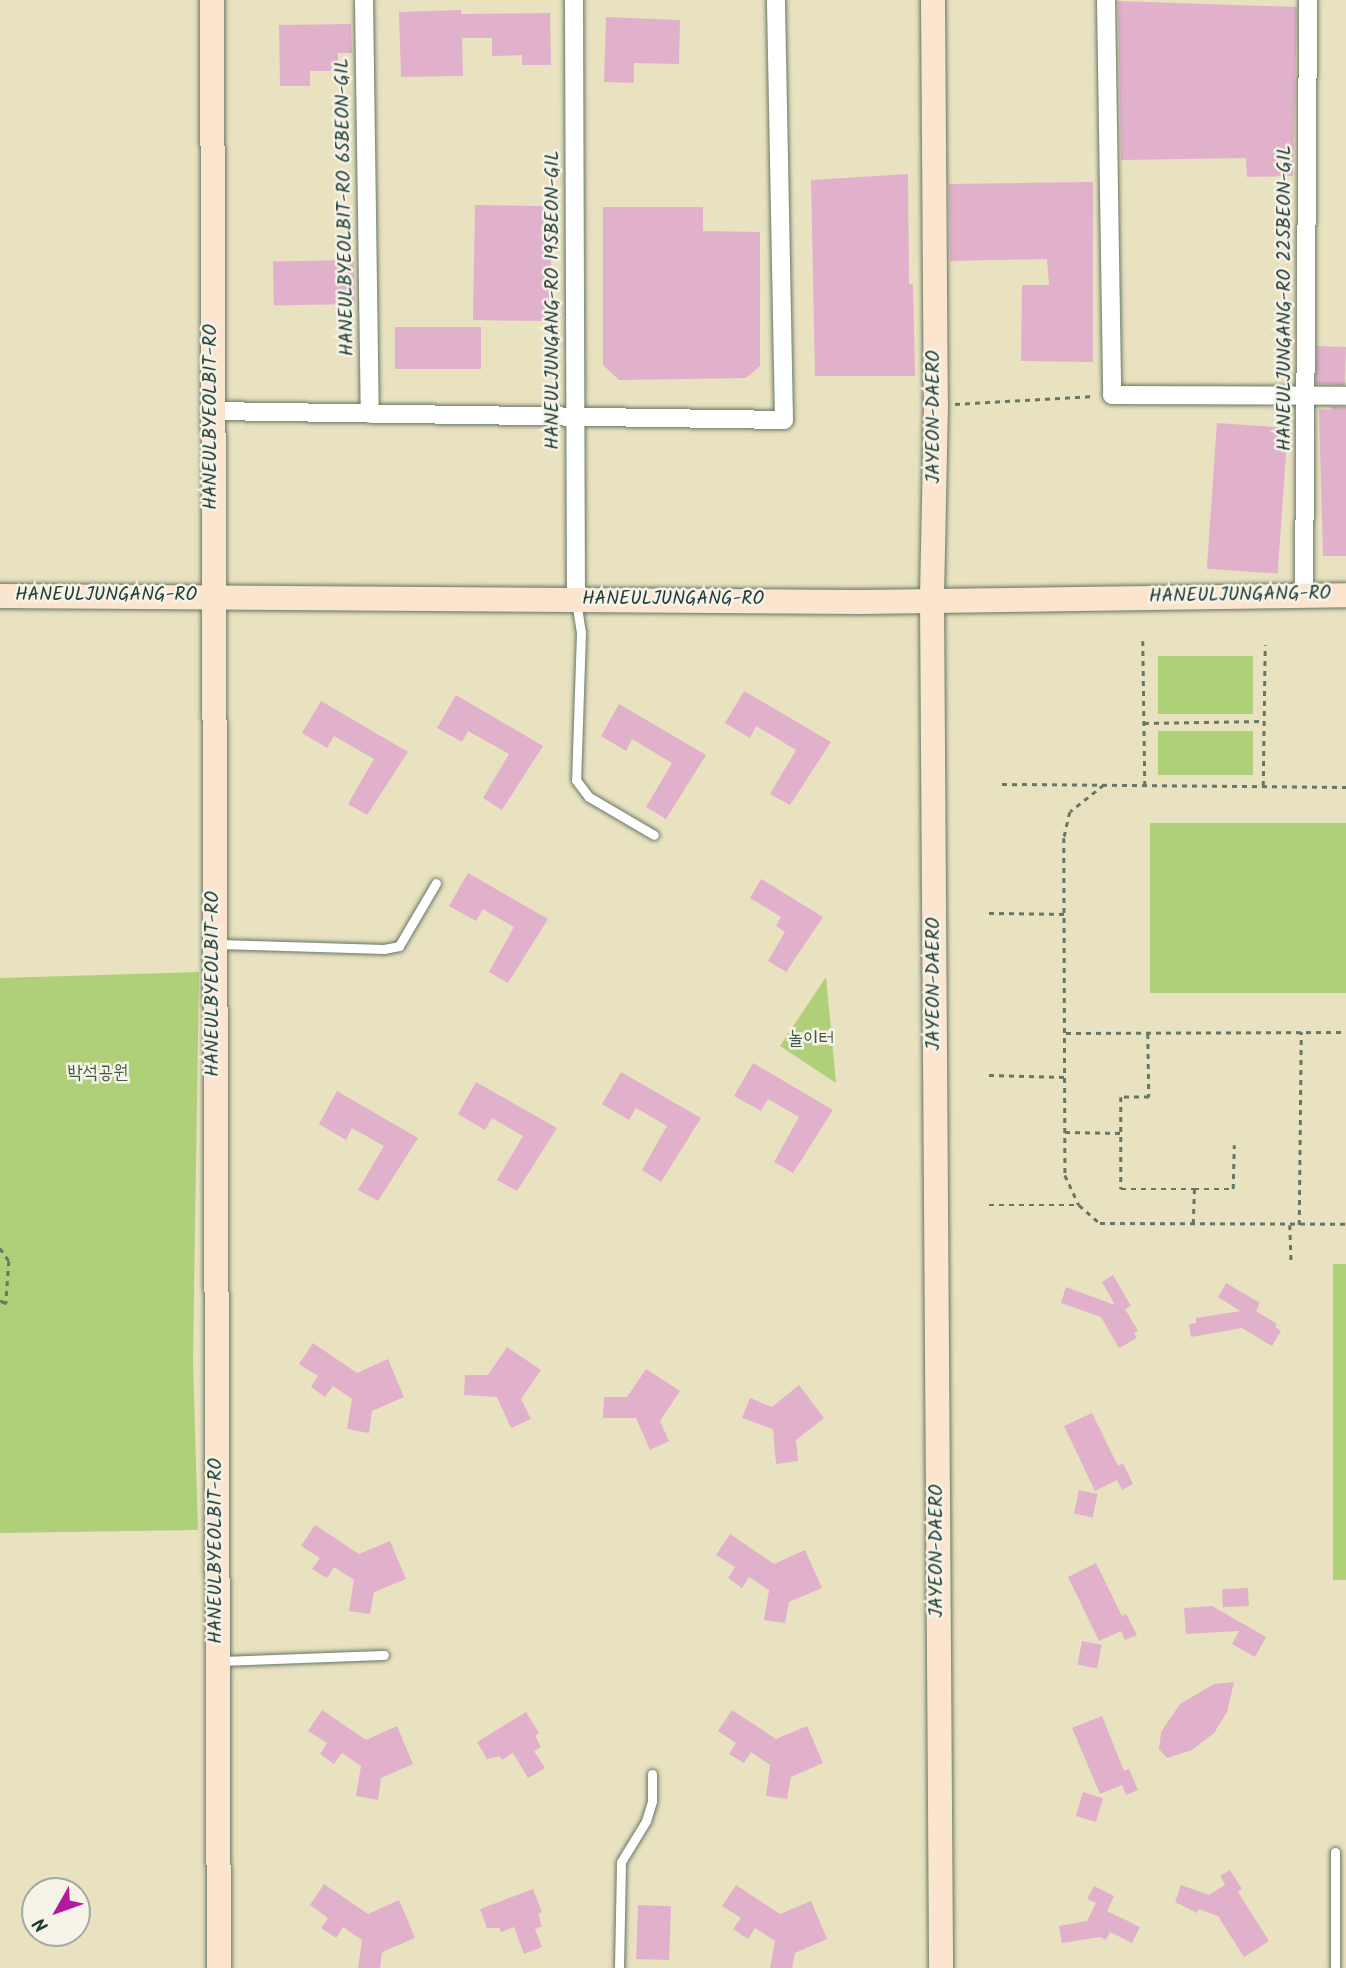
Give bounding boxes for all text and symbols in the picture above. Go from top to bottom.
street label: HANEULBYEOLBIT-RO 65BEON-GIL [332,58,360,356]
street label: HANEULJUNGANG-RO 225BEON-GIL [1275,145,1297,451]
street label: HANEULJUNGANG-RO 195BEON-GIL [543,150,565,450]
street label: HANEULBYEOLBIT-RO [201,324,223,510]
street label: JAYEON-DAERO [924,350,946,484]
street label: HANEULJUNGANG-RO [1149,583,1331,609]
street label: HANEULJUNGANG-RO [15,585,197,607]
street label: HANEULJUNGANG-RO [582,589,764,611]
street label: HANEULBYEOLBIT-RO [203,891,225,1077]
street label: JAYEON-DAERO [924,917,946,1051]
park label: 놀이터 [788,1029,834,1051]
park label: 박석공원 [67,1063,129,1085]
street label: HANEULBYEOLBIT-RO [206,1458,228,1644]
street label: JAYEON-DAERO [927,1484,949,1618]
north arrow [21,1877,91,1947]
text: N [26,1910,57,1938]

